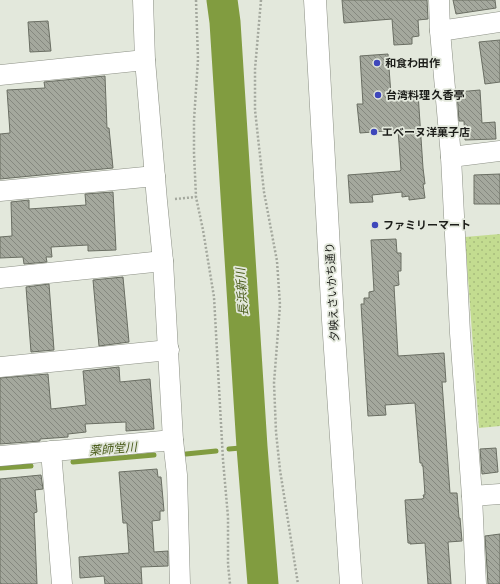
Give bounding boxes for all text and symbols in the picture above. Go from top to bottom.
place label: 和食わ田作 [385,57,440,69]
marker: 和食わ田作 [372,58,382,68]
place label: 台湾料理 久香亭 [386,89,465,101]
marker: 台湾料理 久香亭 [373,90,383,100]
place label: エベーヌ洋菓子店 [382,126,470,138]
marker: エベーヌ洋菓子店 [369,127,379,137]
place label: ファミリーマート [383,219,471,231]
marker: ファミリーマート [370,220,380,230]
street label: 夕映えさいかち通り [323,242,341,342]
water label: 長浜新川 [233,266,251,316]
water label: 薬師堂川 [88,440,140,458]

